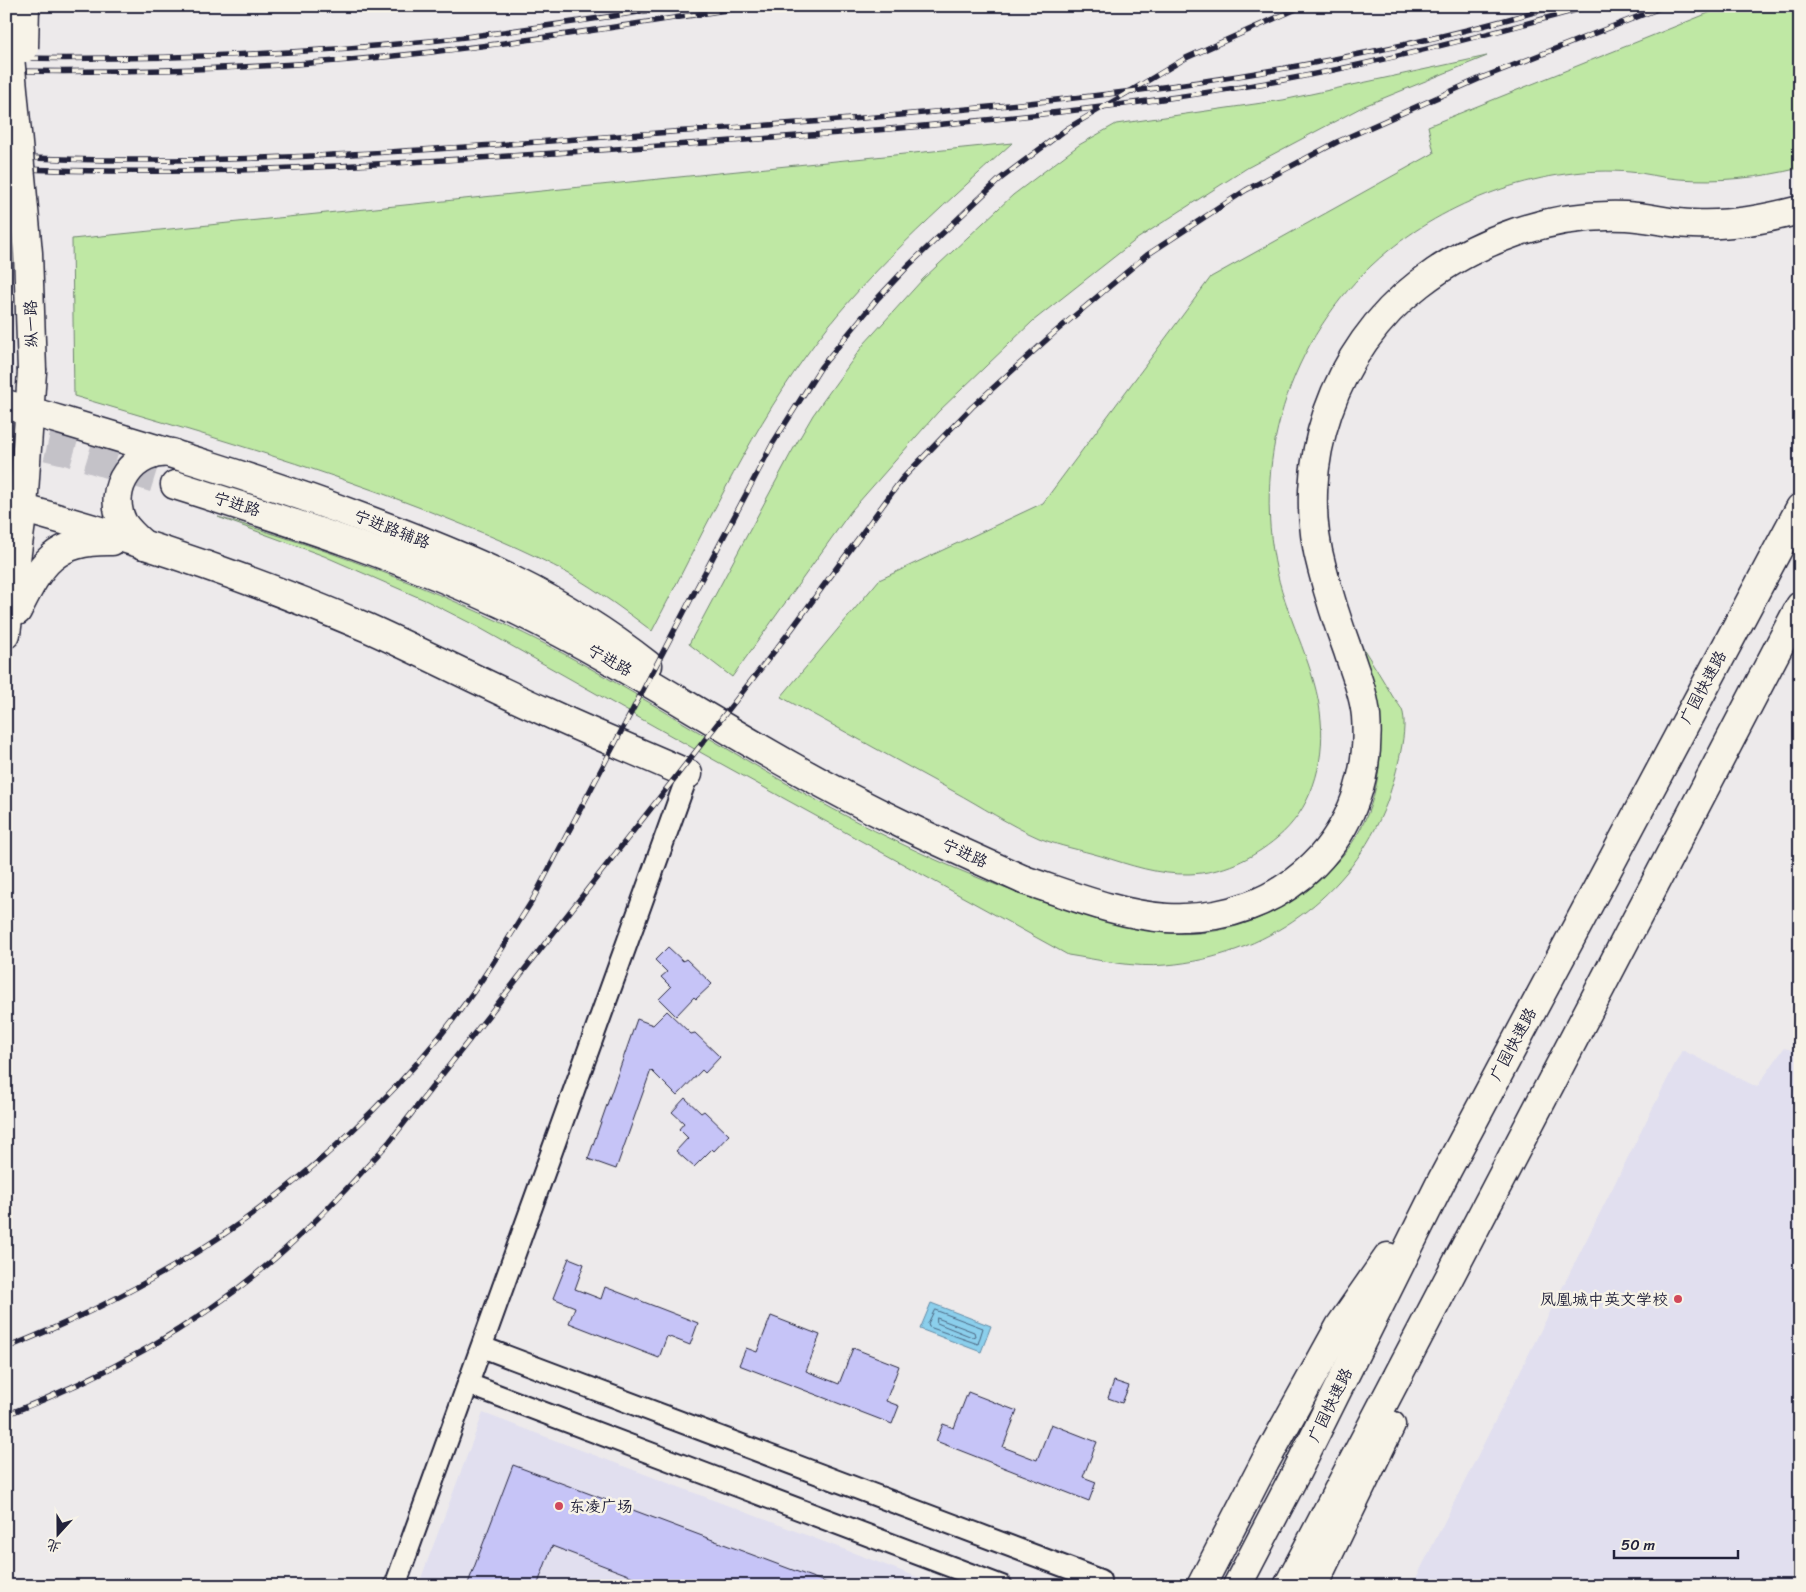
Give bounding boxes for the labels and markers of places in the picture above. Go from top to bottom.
place label: 凤凰城中英文学校 [1540,1285,1668,1314]
marker: 凤凰城中英文学校 [1672,1293,1684,1305]
place label: 东凌广场 [569,1492,633,1521]
marker: 东凌广场 [553,1500,565,1512]

